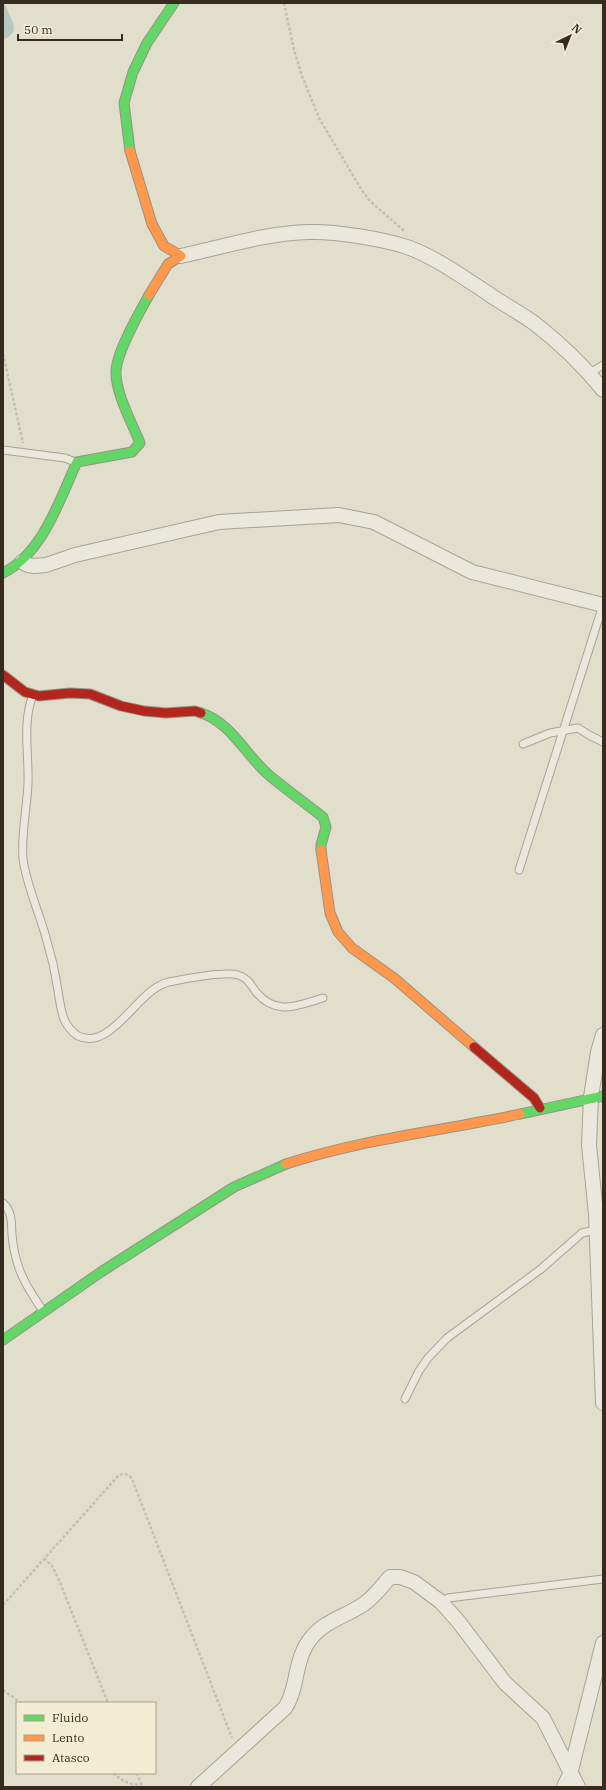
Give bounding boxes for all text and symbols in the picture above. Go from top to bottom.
scale bar [18,16,122,42]
north arrow [550,16,590,56]
text: N [569,21,585,37]
text: 50 m [24,22,53,37]
legend [16,1702,156,1774]
text: Fluido [52,1710,89,1725]
text: Lento [52,1730,84,1745]
text: Atasco [52,1750,90,1765]

